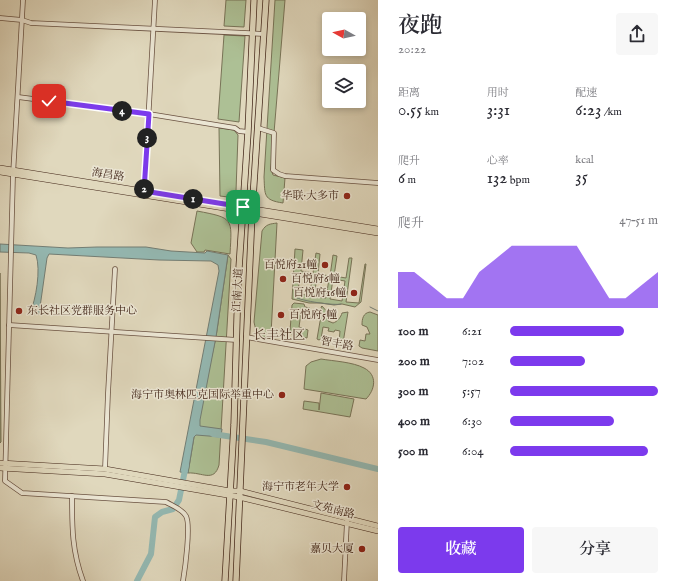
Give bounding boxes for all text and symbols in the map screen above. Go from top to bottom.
north arrow [322,12,366,56]
map controls [322,12,366,108]
text: 夜跑 [398,12,442,40]
button: share [616,13,658,55]
text: 20:22 [398,41,426,58]
button: layers [322,64,366,108]
pin [32,84,66,118]
text: 距离 [398,86,420,100]
text: 用时 [487,86,509,100]
text: 配速 [575,86,597,100]
icon: check [38,90,60,112]
text: 0.55 [398,100,422,121]
text: 3:31 [487,100,510,121]
text: 6:23 [575,100,601,121]
pin: 4 [112,101,132,121]
text: 4 [119,104,125,118]
text: km [422,105,439,119]
text: /km [601,105,622,119]
pin: 3 [137,128,157,148]
text: 3 [145,131,149,145]
text: kcal [575,153,594,167]
text: 爬升 [398,154,420,168]
text: 心率 [487,154,509,168]
street label: 海昌路 [91,166,125,184]
text: 35 [575,167,588,188]
text: 6 [398,168,405,189]
text: 132 [487,168,507,189]
text: m [405,173,416,187]
text: bpm [507,173,530,187]
pin: 2 [134,179,154,199]
text: 2 [141,182,147,196]
pin: 1 [183,189,203,209]
place label: 华联·大多市 [282,189,339,203]
pin [226,190,260,224]
marker: 华联·大多市 [342,191,352,201]
text: 1 [191,192,195,206]
icon: arrive [232,196,254,218]
text: 47–51 m [619,212,658,229]
text: 爬升 [398,215,424,232]
place label: 百悦府21幢 [264,258,317,272]
marker: 百悦府21幢 [320,260,330,270]
street label: 江南大道 [230,268,246,312]
place label: 百悦府6幢 [291,272,340,286]
marker: 百悦府6幢 [278,274,288,284]
place label: 百悦府16幢 [293,286,346,300]
marker: 百悦府16幢 [349,288,359,298]
place label: 东长社区党群服务中心 [27,304,137,318]
marker: 东长社区党群服务中心 [14,306,24,316]
place label: 百悦府5幢 [289,308,337,322]
marker: 百悦府5幢 [276,310,286,320]
text: 100 m [398,323,428,340]
text: 6:21 [462,323,482,340]
district label: 长丰社区 [253,327,305,344]
street label: 智丰路 [320,334,354,354]
text: 200 m [398,353,430,370]
text: 7:02 [462,353,484,370]
text: 300 m [398,383,429,400]
text: 5:57 [462,383,481,400]
place label: 海宁市奥林匹克国际举重中心 [131,388,274,402]
marker: 海宁市奥林匹克国际举重中心 [277,390,287,400]
text: 400 m [398,413,430,430]
text: 6:30 [462,413,482,430]
text: 500 m [398,443,428,460]
text: 6:04 [462,443,484,460]
place label: 海宁市老年大学 [262,480,339,494]
marker: 海宁市老年大学 [342,482,352,492]
street label: 文苑南路 [310,498,356,522]
button: 收藏 [398,527,524,573]
button: 分享 [532,527,658,573]
place label: 嘉贝大厦 [310,542,354,556]
marker: 嘉贝大厦 [357,544,367,554]

